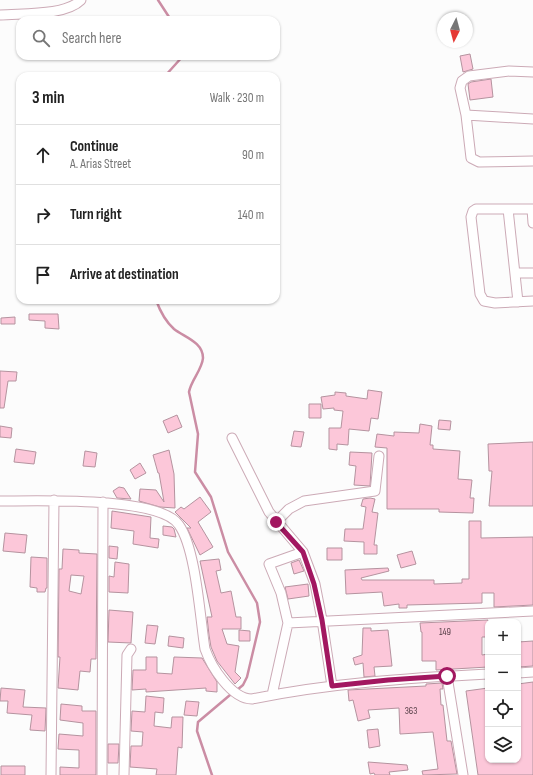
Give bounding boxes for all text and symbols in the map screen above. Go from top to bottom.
north arrow [437,12,473,48]
search box [16,16,280,60]
icon: search [30,27,52,49]
text: Search here [62,29,122,48]
text: 3 min [32,88,65,108]
text: Walk · 230 m [210,90,264,106]
text: Continue [70,137,119,156]
icon: ahead [32,144,54,166]
text: 90 m [242,147,264,163]
text: A. Arias Street [70,156,131,172]
icon: right [32,204,54,226]
text: Turn right [70,205,122,224]
text: 140 m [238,207,264,223]
icon: arrive [32,264,54,286]
text: Arrive at destination [70,265,179,284]
route end [267,513,285,531]
map controls [485,619,521,763]
button: + [485,619,521,655]
house number: 149 [439,626,451,638]
button: − [485,655,521,691]
route start [438,667,456,685]
button: locate [485,691,521,727]
house number: 363 [405,705,417,717]
button: layers [485,727,521,763]

